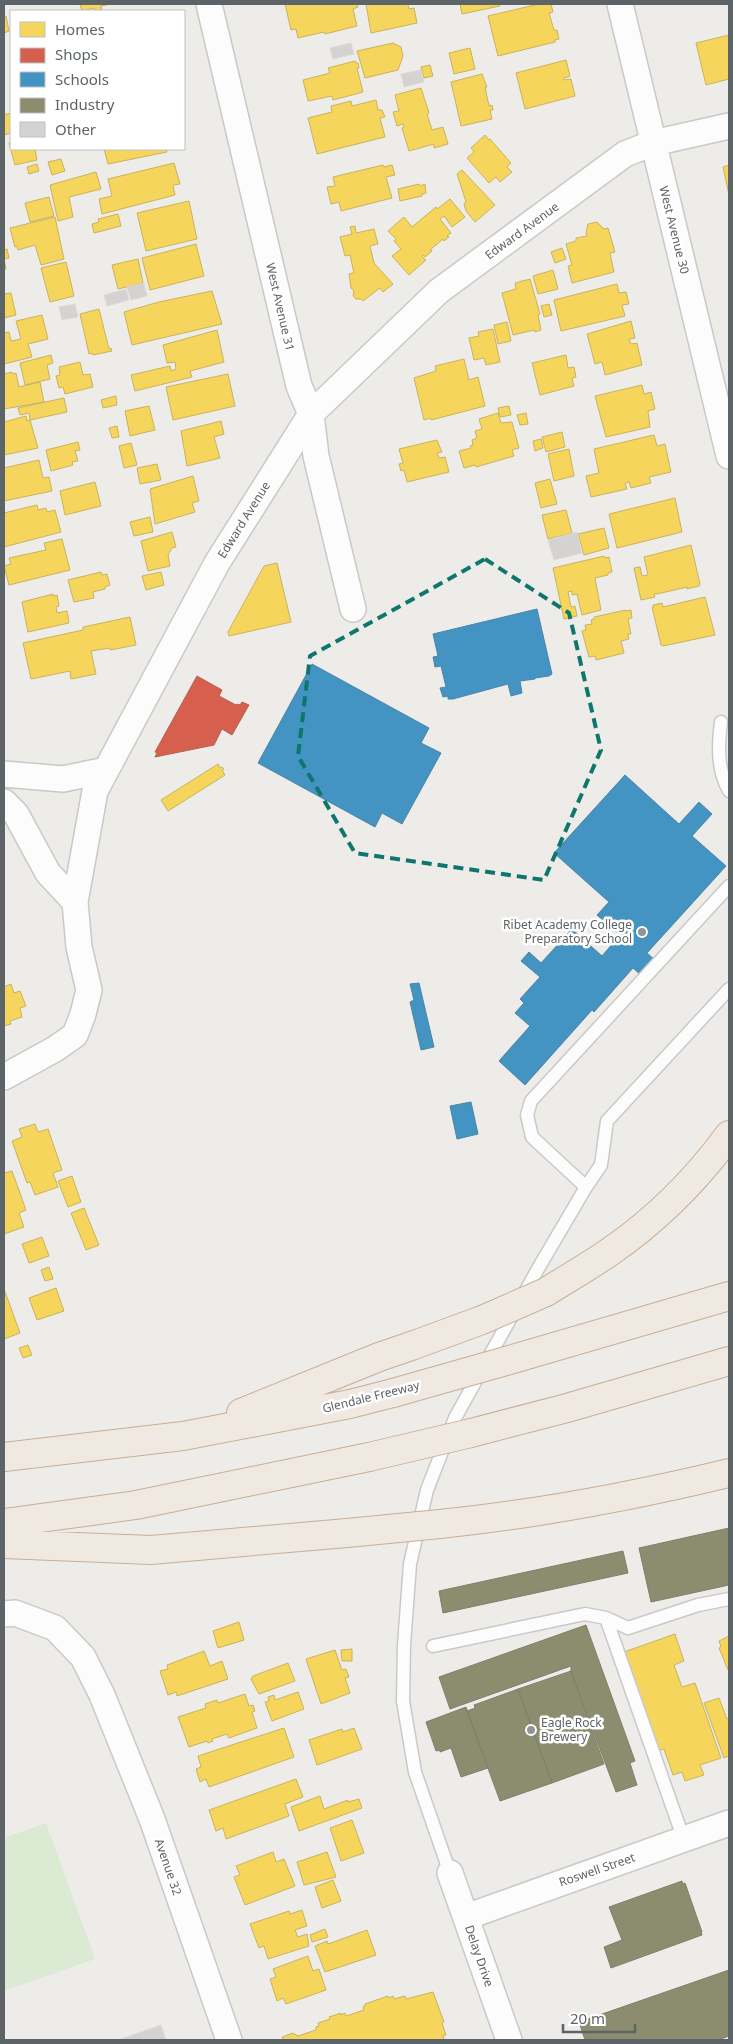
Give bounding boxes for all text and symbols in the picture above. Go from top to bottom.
legend [10,10,185,150]
text: Homes [55,19,105,39]
text: Shops [55,44,98,64]
text: Schools [55,69,109,89]
text: Industry [55,94,115,114]
text: Other [55,119,96,139]
street label: West Avenue 30 [655,184,694,276]
street label: Edward Avenue [481,198,562,263]
street label: West Avenue 31 [262,261,299,353]
street label: Edward Avenue [213,478,274,561]
place label: Ribet Academy College Preparatory School [503,916,632,947]
marker: Ribet Academy College Preparatory School [636,926,648,938]
street label: Glendale Freeway [320,1376,422,1417]
place label: Eagle Rock Brewery [541,1714,602,1745]
marker: Eagle Rock Brewery [525,1724,537,1736]
street label: Avenue 32 [151,1836,186,1898]
street label: Roswell Street [556,1848,638,1891]
street label: Delay Drive [461,1923,498,1989]
scale bar [563,2002,636,2034]
text: 20 m [570,2008,605,2028]

